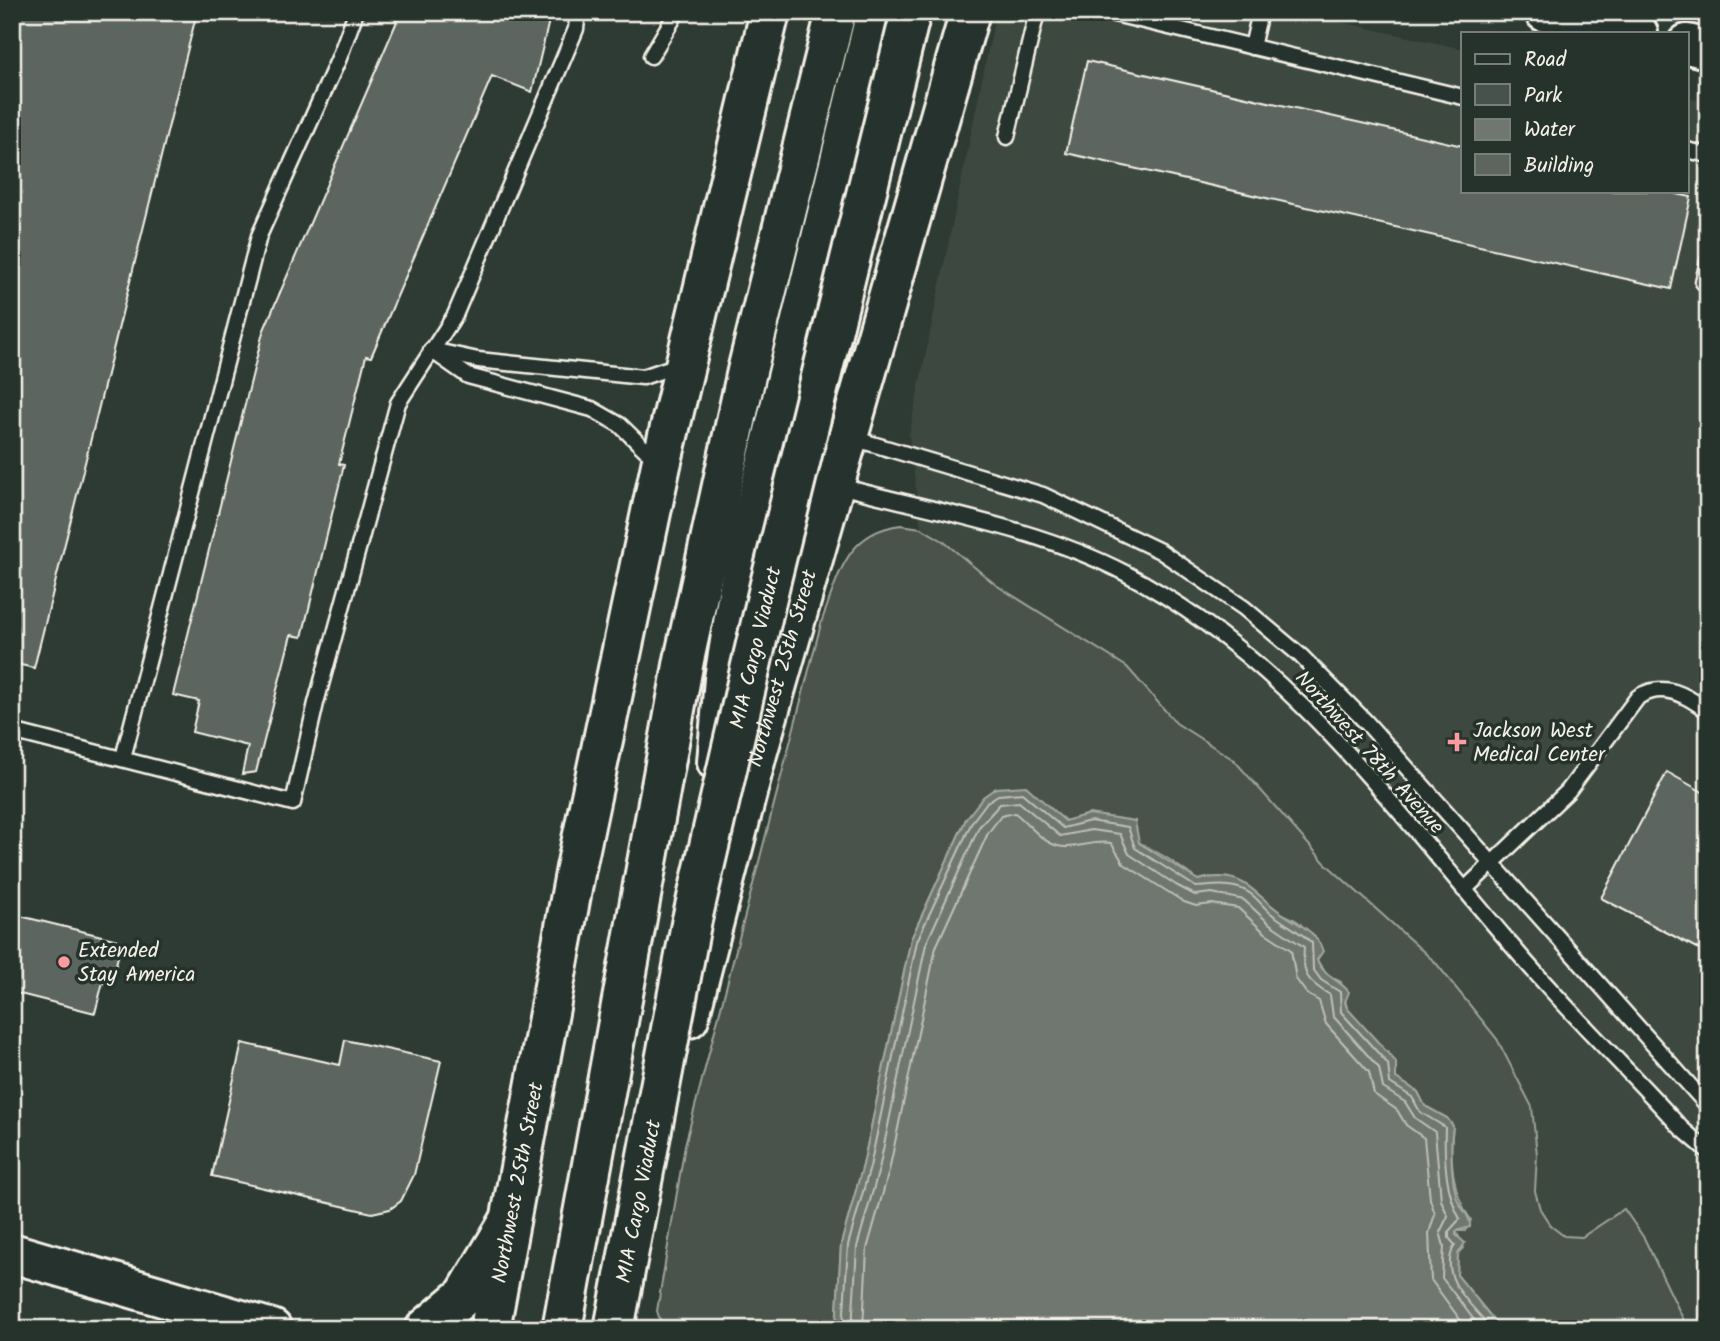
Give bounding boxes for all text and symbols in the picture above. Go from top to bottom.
legend [1461,32,1688,192]
text: Road [1524,44,1567,77]
text: Park [1524,80,1562,113]
text: Water [1524,114,1576,147]
text: Building [1524,150,1594,183]
street label: MIA Cargo Viaduct [722,563,792,732]
street label: Northwest 25th Street [739,565,827,771]
street label: Northwest 78th Avenue [1286,664,1452,843]
place label: Jackson West Medical Center [1473,715,1606,772]
marker: Jackson West Medical Center [1447,732,1467,752]
place label: Extended Stay America [78,935,195,992]
marker: Extended Stay America [56,954,72,970]
street label: Northwest 25th Street [484,1079,554,1286]
street label: MIA Cargo Viaduct [608,1116,672,1286]

